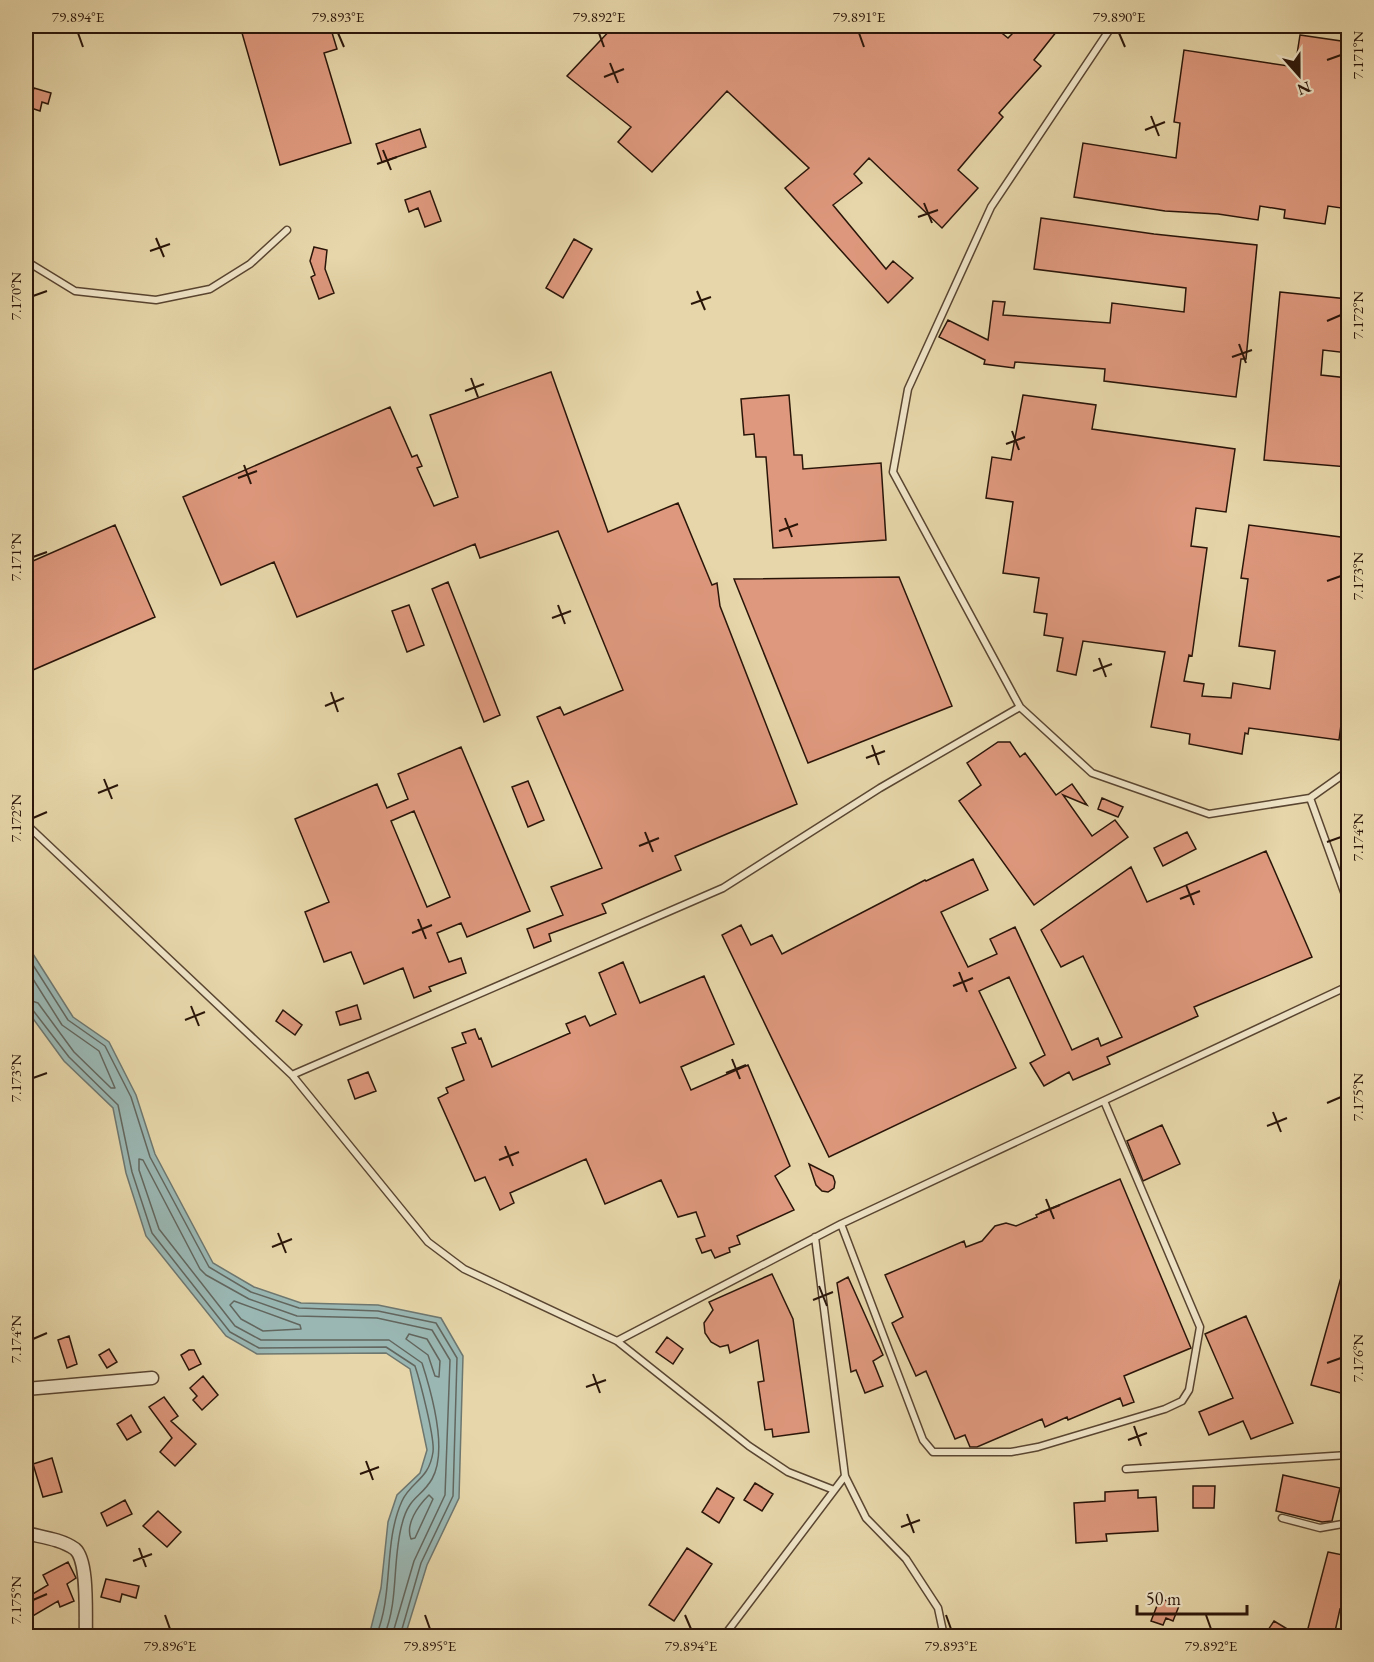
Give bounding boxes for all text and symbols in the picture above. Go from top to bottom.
text: 79.894°E [52,7,105,26]
text: 79.893°E [312,7,365,26]
text: 79.892°E [573,7,626,26]
text: 79.891°E [833,7,886,26]
text: 79.890°E [1093,7,1146,26]
text: 7.171°N [1348,31,1367,79]
north arrow [1269,45,1329,105]
text: N [1294,76,1314,101]
text: 7.170°N [6,272,25,320]
text: 7.172°N [1348,291,1367,339]
text: 7.171°N [6,533,25,581]
text: 7.173°N [1348,552,1367,600]
text: 7.172°N [6,794,25,842]
text: 7.174°N [1348,813,1367,861]
text: 7.173°N [6,1054,25,1102]
text: 7.175°N [1348,1073,1367,1121]
text: 7.174°N [6,1315,25,1363]
text: 7.176°N [1348,1334,1367,1382]
text: 7.175°N [6,1576,25,1624]
scale bar [1137,1578,1246,1616]
text: 50 m [1146,1587,1181,1610]
text: 79.896°E [144,1636,197,1655]
text: 79.895°E [404,1636,457,1655]
text: 79.894°E [665,1636,718,1655]
text: 79.893°E [925,1636,978,1655]
text: 79.892°E [1185,1636,1238,1655]

